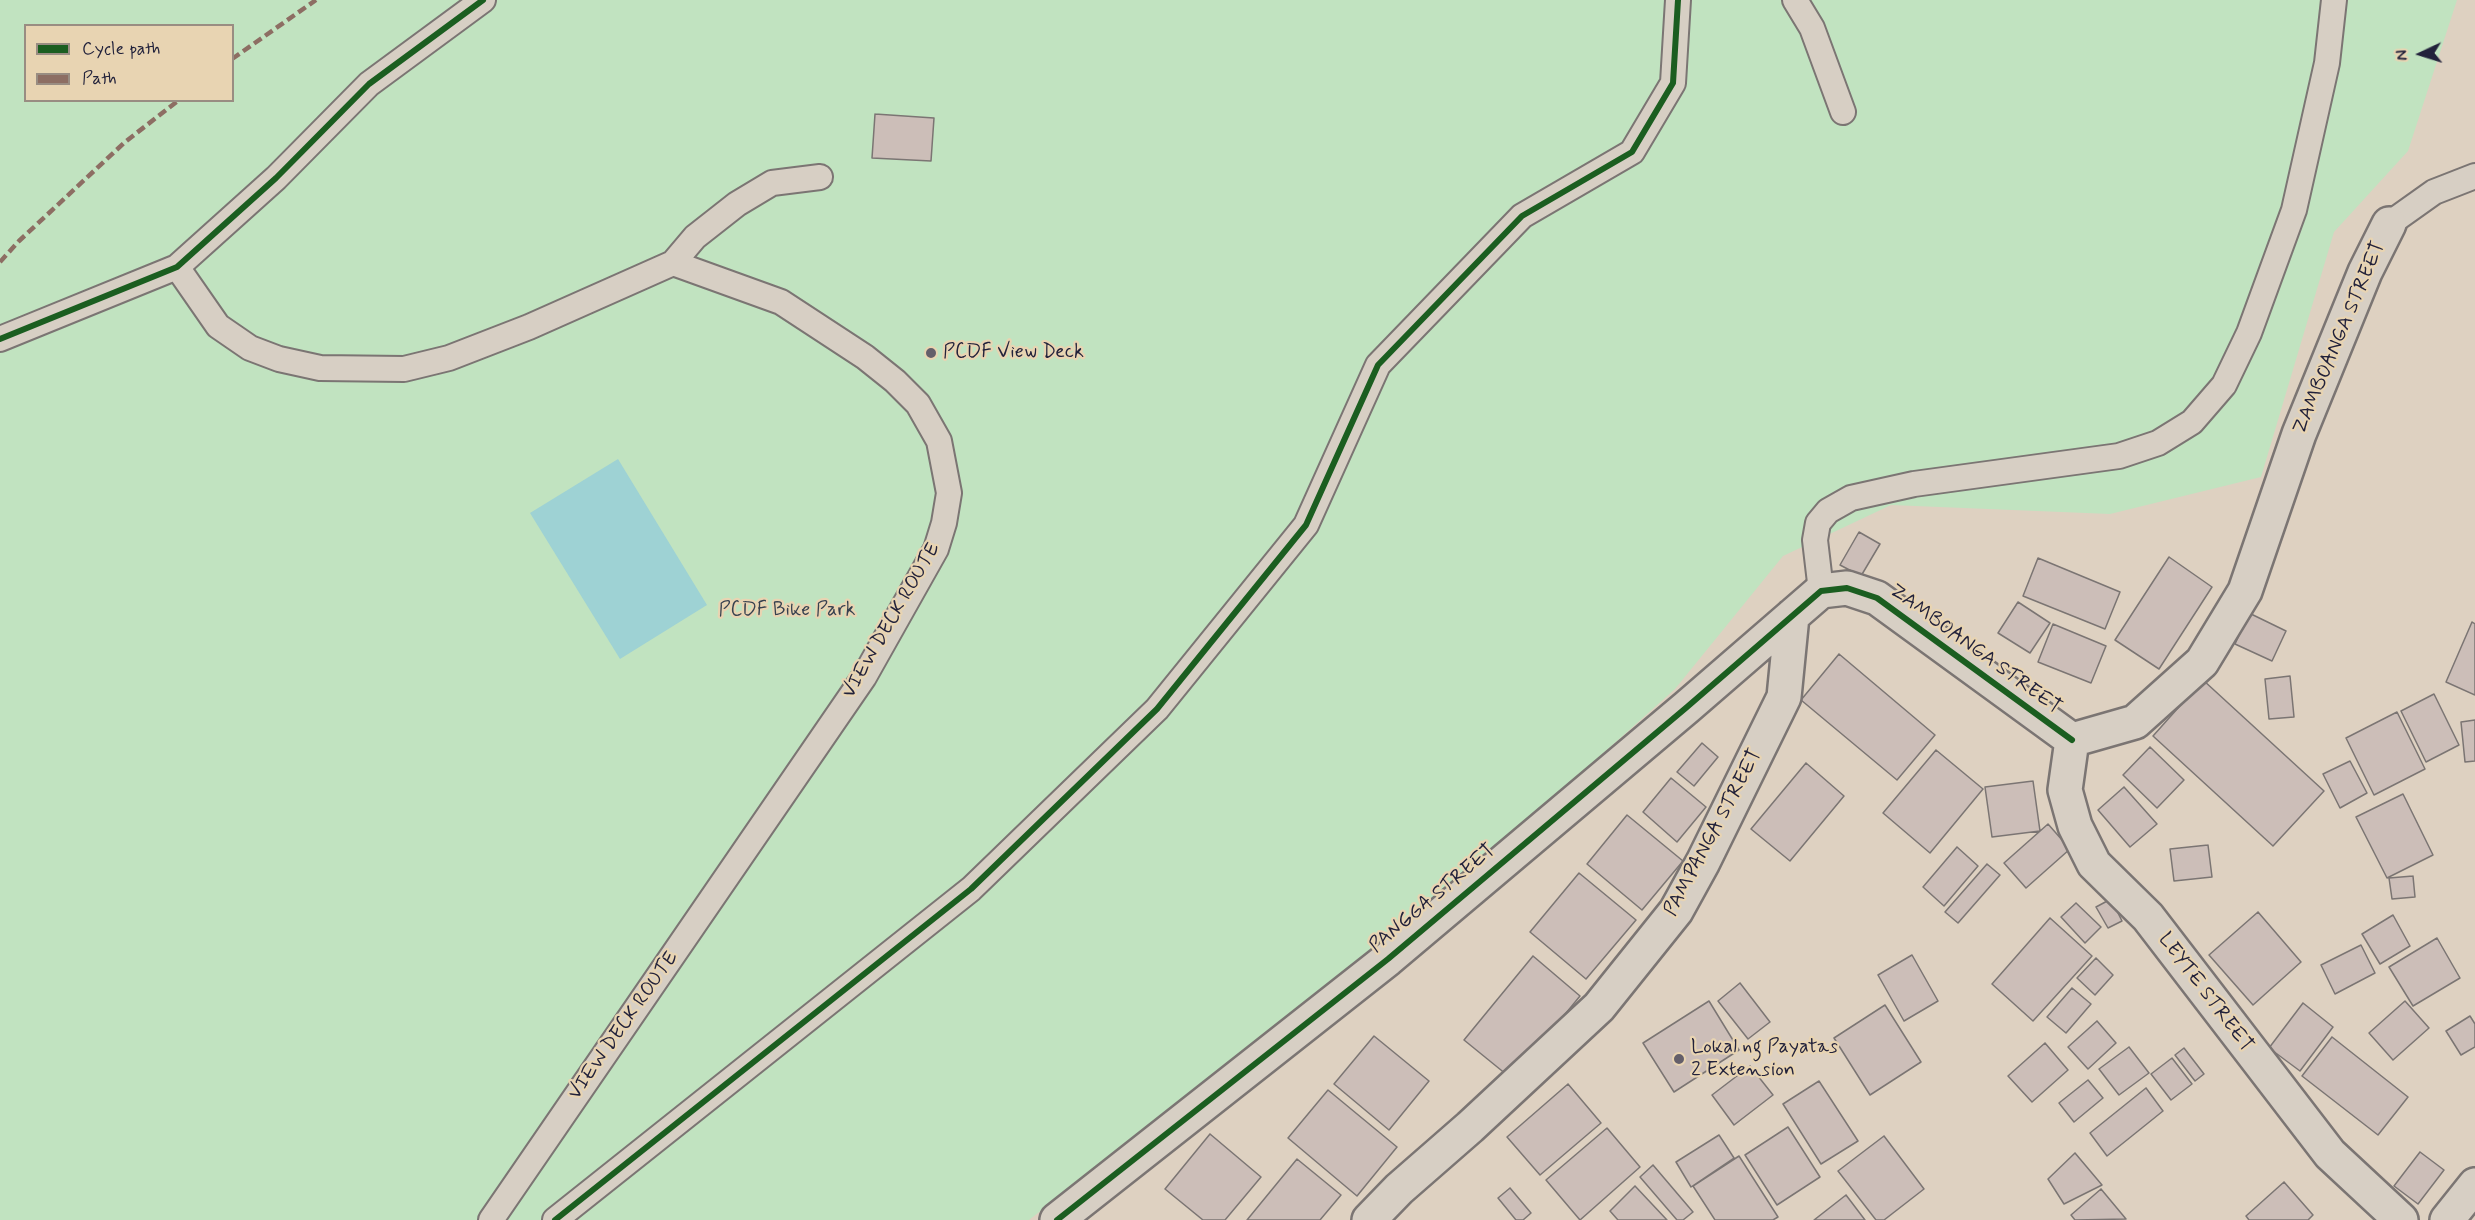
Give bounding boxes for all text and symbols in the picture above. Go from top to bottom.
legend [24,24,234,102]
north arrow [2391,24,2451,84]
text: Cycle path [82,37,160,61]
text: N [2392,49,2413,61]
text: Path [82,67,117,91]
street label: ZAMBOANGA STREET [2289,238,2391,438]
place label: PCDF View Deck [943,341,1084,365]
marker: PCDF View Deck [924,346,938,360]
street label: VIEW DECK ROUTE [838,539,946,703]
street label: ZAMBOANGA STREET [1884,580,2066,720]
park label: PCDF Bike Park [719,599,855,623]
street label: PAMPANGA STREET [1660,745,1768,921]
street label: PANGGA STREET [1365,839,1501,959]
street label: LEYTE STREET [2152,929,2258,1057]
street label: VIEW DECK ROUTE [564,947,684,1105]
place label: Lokal ng Payatas 2 Extension [1691,1036,1838,1083]
marker: Lokal ng Payatas 2 Extension [1672,1052,1686,1066]

